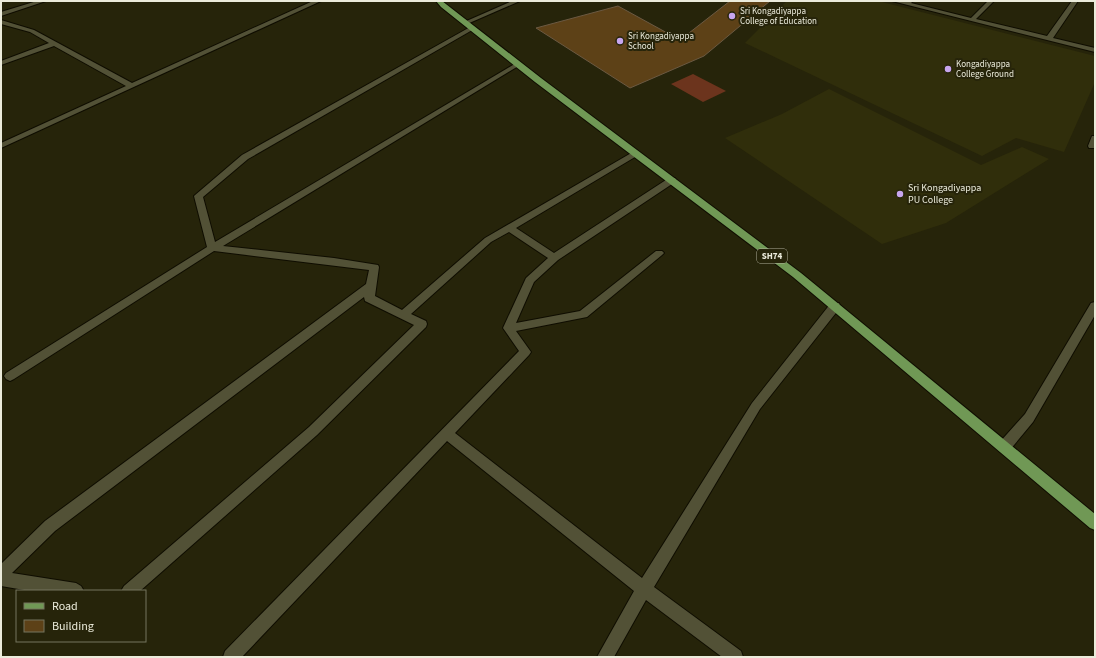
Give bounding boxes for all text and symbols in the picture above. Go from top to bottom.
place label: Sri Kongadiyappa College of Education [740,5,817,28]
marker: Sri Kongadiyappa College of Education [727,11,737,21]
place label: Sri Kongadiyappa School [628,30,694,53]
marker: Sri Kongadiyappa School [615,36,625,46]
place label: Kongadiyappa College Ground [956,58,1014,81]
marker: Kongadiyappa College Ground [943,64,953,74]
place label: Sri Kongadiyappa PU College [908,181,981,207]
marker: Sri Kongadiyappa PU College [895,189,905,199]
road number: SH74 [757,249,787,263]
legend [16,590,146,642]
text: Road [52,598,78,615]
text: Building [52,618,94,635]

